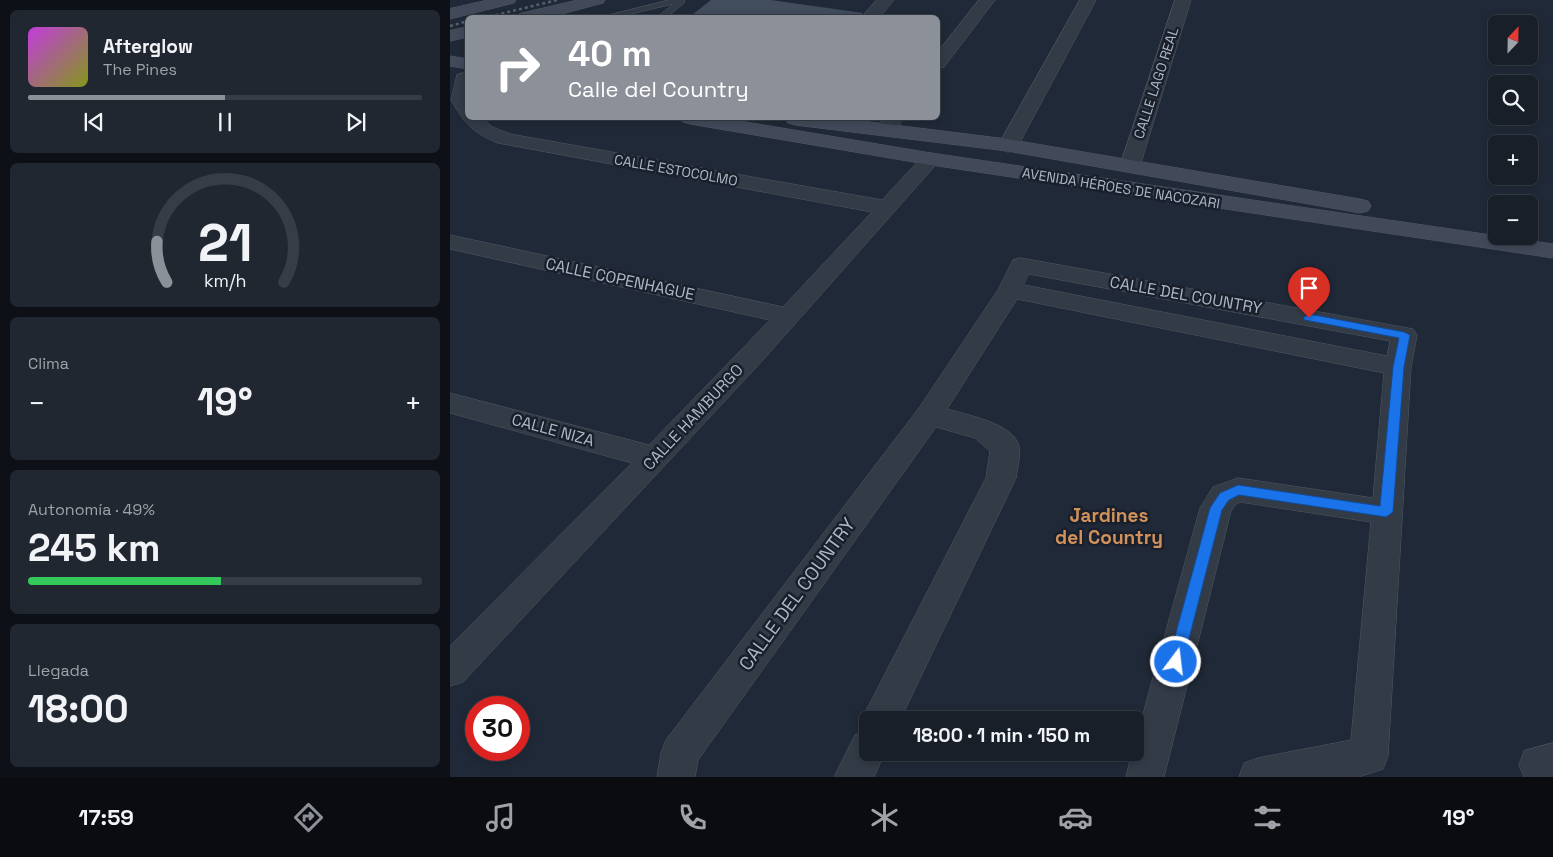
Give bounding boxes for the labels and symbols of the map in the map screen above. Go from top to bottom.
north arrow [1488,15,1538,65]
street label: CALLE LAGO REAL [1129,25,1183,141]
street label: CALLE ESTOCOLMO [613,150,739,190]
street label: AVENIDA HÉROES DE NACOZARI [1021,163,1221,213]
street label: CALLE COPENHAGUE [544,253,696,305]
pin [1288,267,1330,318]
street label: CALLE DEL COUNTRY [1108,271,1264,319]
street label: CALLE HAMBURGO [638,359,748,475]
street label: CALLE NIZA [509,409,597,451]
district label: Jardines del Country [1055,503,1163,550]
street label: CALLE DEL COUNTRY [733,512,861,675]
position arrow [1149,635,1201,687]
speed limit sign: 30 [465,696,530,761]

